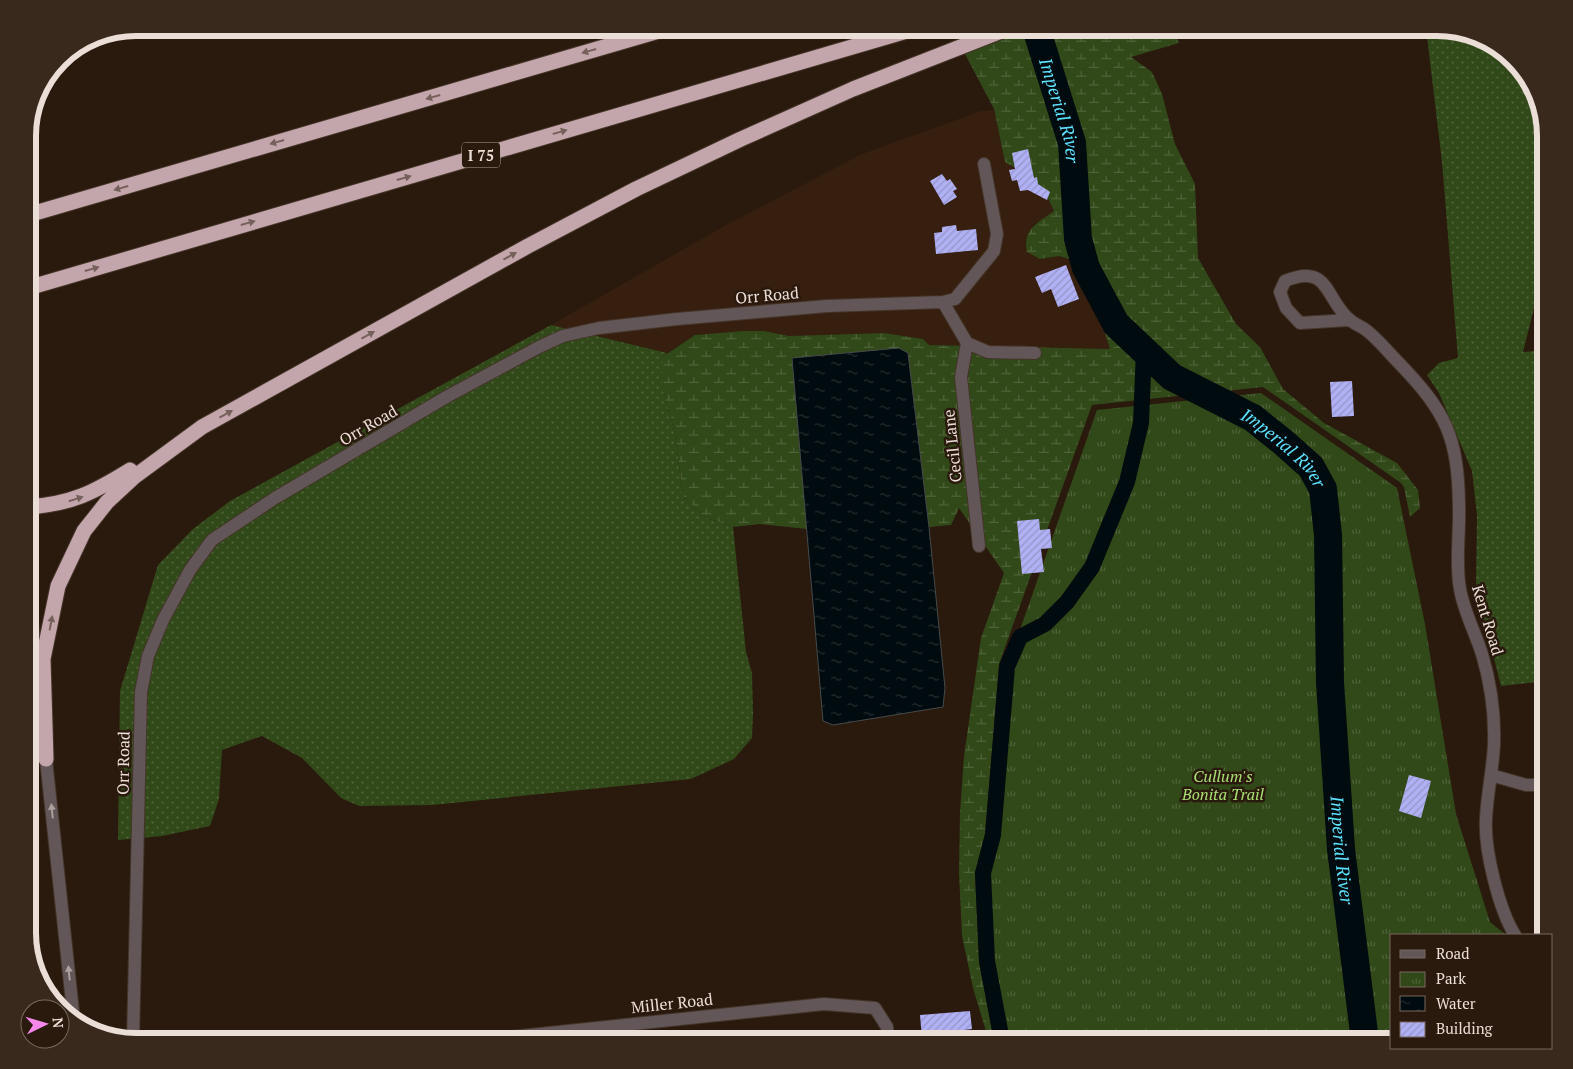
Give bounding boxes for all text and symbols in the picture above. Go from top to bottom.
one-way arrow [581,47,597,55]
water label: Imperial River [1034,54,1085,165]
one-way arrow [425,93,440,101]
one-way arrow [552,128,567,136]
one-way arrow [270,139,285,147]
road number: I 75 [462,142,500,168]
one-way arrow [396,173,411,181]
one-way arrow [114,184,129,192]
one-way arrow [240,219,255,227]
one-way arrow [503,252,518,260]
one-way arrow [84,265,99,273]
street label: Orr Road [734,281,800,309]
one-way arrow [362,330,375,339]
street label: Orr Road [335,399,401,450]
water label: Imperial River [1236,402,1332,492]
street label: Cecil Lane [937,408,967,484]
one-way arrow [220,409,233,418]
one-way arrow [68,495,83,503]
street label: Kent Road [1467,582,1509,658]
one-way arrow [47,615,55,631]
street label: Orr Road [111,731,135,795]
park label: Cullum's Bonita Trail [1181,765,1265,805]
water label: Imperial River [1325,794,1360,907]
one-way arrow [48,803,56,819]
legend [1390,934,1553,1049]
text: Road [1436,943,1469,963]
one-way arrow [64,964,72,980]
text: Park [1436,968,1466,988]
street label: Miller Road [630,988,714,1018]
text: Water [1436,993,1476,1013]
north arrow [20,999,70,1049]
text: N [49,1017,68,1029]
text: Building [1436,1018,1494,1038]

